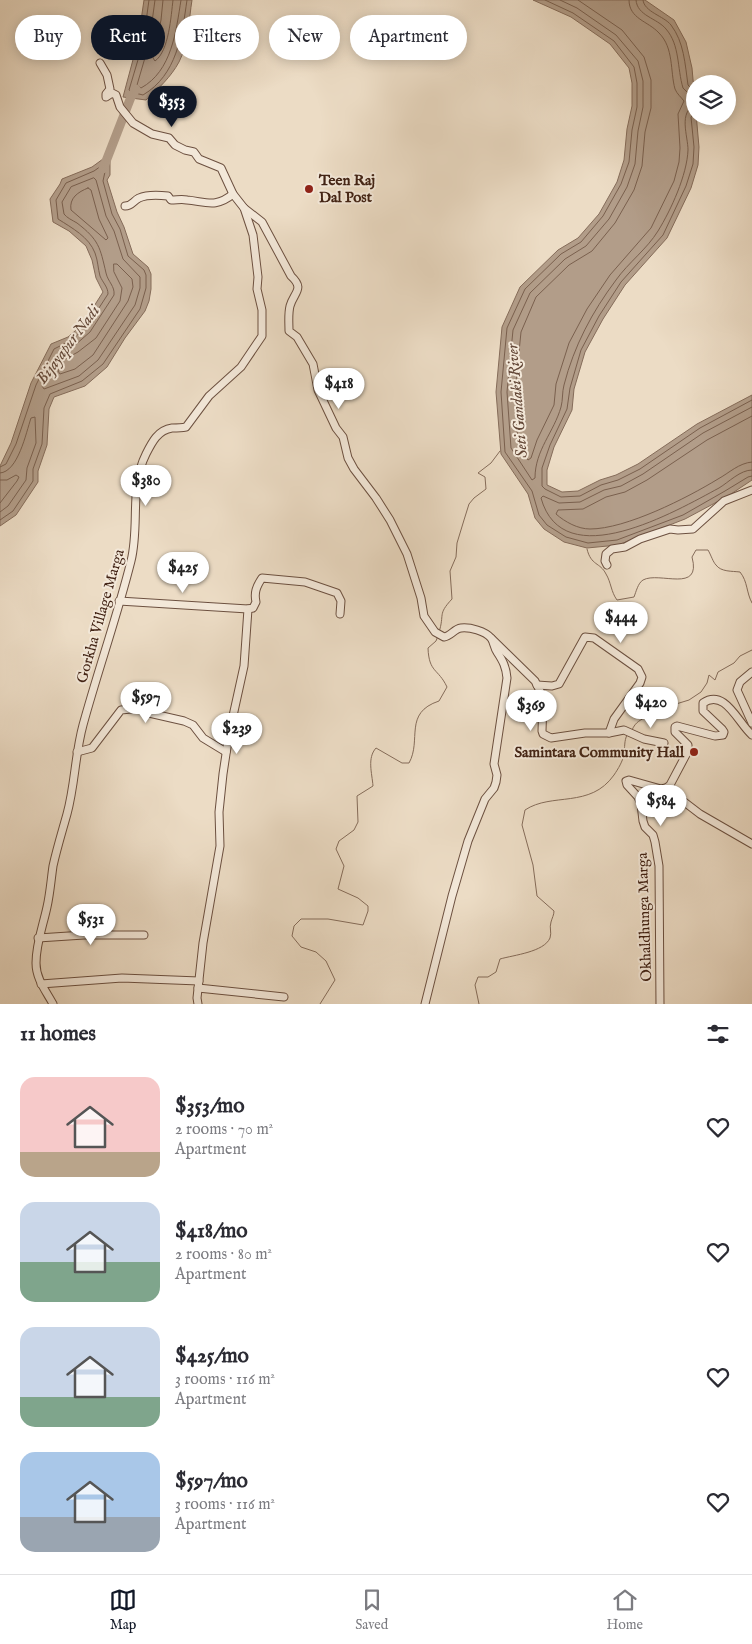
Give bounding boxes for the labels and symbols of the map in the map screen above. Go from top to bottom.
pin: $353 [142,86,202,128]
place label: Teen Raj Dal Post [318,171,375,207]
marker: Teen Raj Dal Post [303,183,315,195]
water label: Bijayapur Nadi [32,301,106,389]
water label: Seti Gandaki River [503,341,533,459]
pin: $418 [309,368,369,410]
pin: $380 [116,464,176,507]
street label: Gorkha Village Marga [72,546,129,685]
pin: $425 [153,552,213,594]
pin: $444 [591,602,651,644]
pin: $597 [116,682,176,724]
pin: $420 [621,686,681,729]
pin: $369 [501,690,561,732]
pin: $239 [207,712,267,755]
place label: Samintara Community Hall [514,743,685,762]
marker: Samintara Community Hall [688,746,700,758]
pin: $584 [631,784,691,827]
street label: Okhaldhunga Marga [633,852,656,982]
pin: $531 [61,904,121,946]

